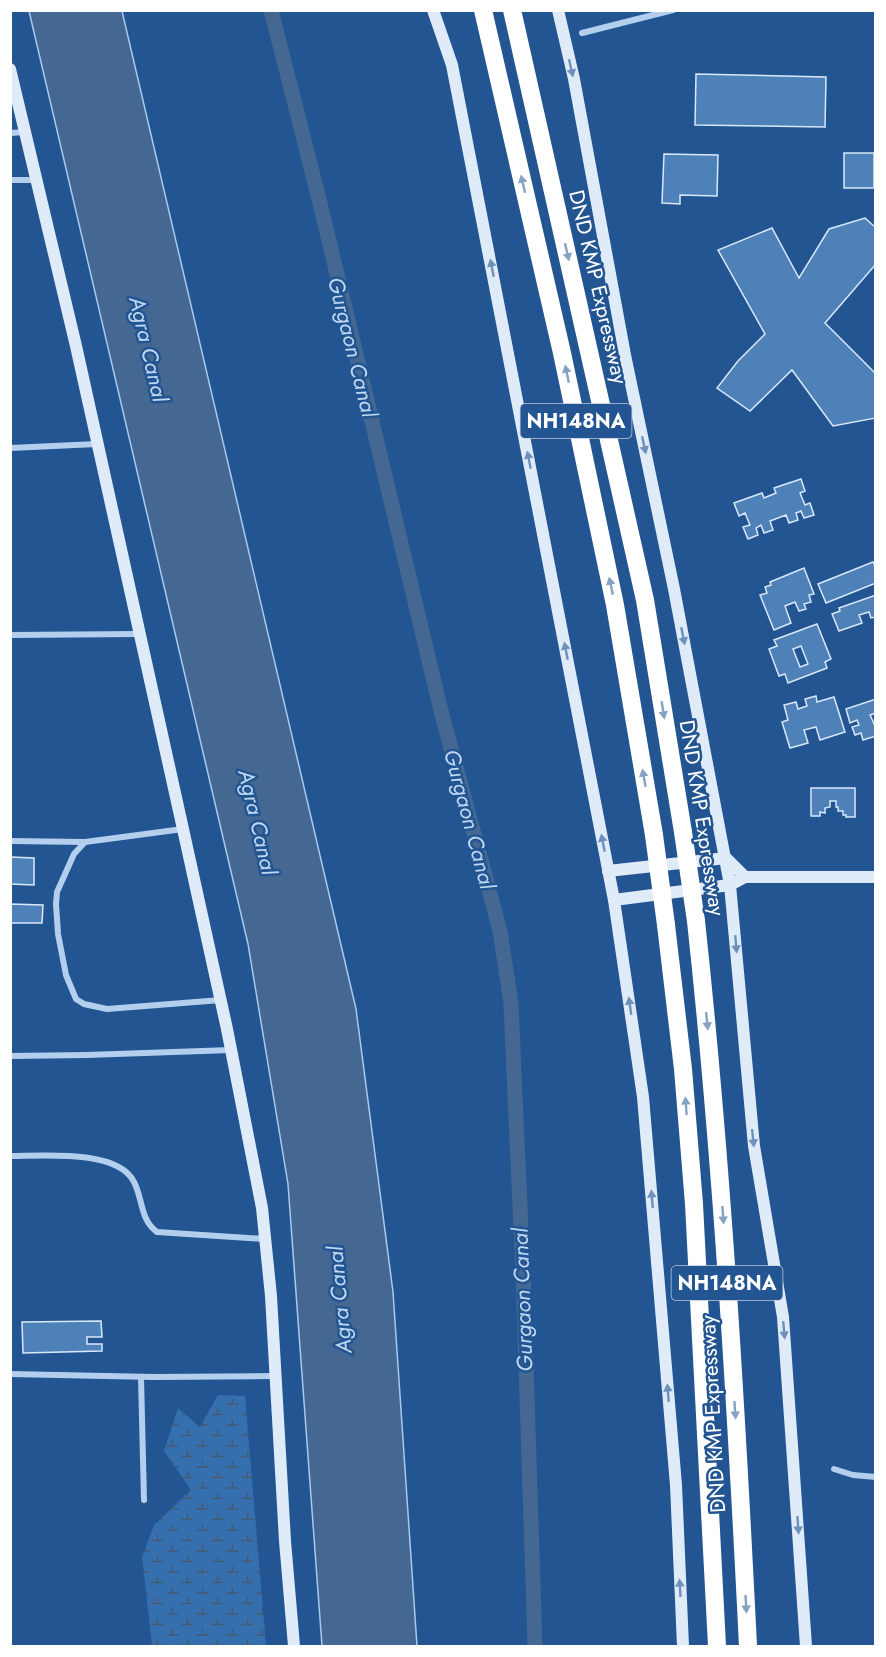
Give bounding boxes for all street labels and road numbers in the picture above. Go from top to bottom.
street label: DND KMP Expressway [561,187,635,388]
road number: NH148NA [520,404,632,438]
street label: DND KMP Expressway [672,718,732,919]
road number: NH148NA [672,1266,783,1300]
street label: DND KMP Expressway [693,1313,733,1514]

